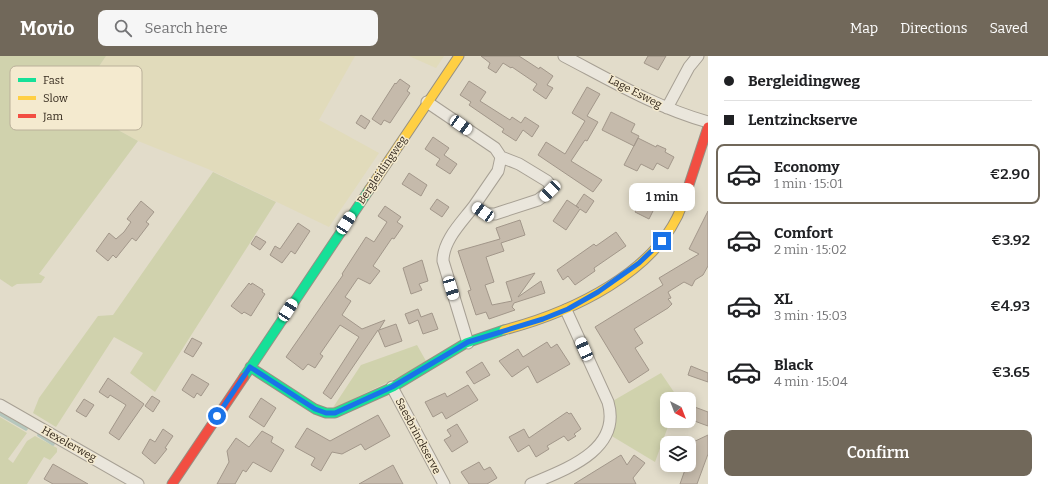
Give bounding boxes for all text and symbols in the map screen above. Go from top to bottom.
search box [98,10,378,46]
text: Movio [20,17,74,40]
icon: search [112,17,134,39]
text: Search here [144,19,228,37]
text: Map [850,20,878,37]
text: Directions [900,20,968,37]
text: Saved [990,20,1028,37]
legend [10,66,142,130]
text: Bergleidingweg [748,72,860,90]
street label: Lage Esweg [606,73,664,111]
text: Fast [43,74,64,87]
text: Slow [43,92,68,105]
text: Jam [42,110,63,123]
text: Lentzinckserve [748,111,857,129]
car [448,113,474,137]
street label: Bergleidingweg [354,133,410,207]
icon: car [726,156,762,192]
text: Economy [774,158,840,176]
text: €2.90 [990,165,1030,183]
text: 1 min · 15:01 [774,176,843,191]
car [537,178,563,204]
callout: 1 min [629,183,695,211]
text: 1 min [646,189,678,204]
car [470,200,496,224]
car [334,210,358,236]
icon: car [726,222,762,258]
text: Comfort [774,224,833,242]
text: €3.92 [991,231,1030,249]
route end [653,232,671,250]
text: 2 min · 15:02 [774,242,847,257]
car [442,275,460,301]
icon: car [726,288,762,324]
text: XL [774,290,793,308]
car [276,297,300,323]
text: €4.93 [990,297,1030,315]
text: 3 min · 15:03 [774,308,847,323]
car [574,336,594,362]
icon: car [726,354,762,390]
text: Black [774,356,813,374]
text: €3.65 [992,363,1030,381]
text: 4 min · 15:04 [774,374,848,389]
north arrow [660,392,696,428]
map controls [660,392,696,472]
street label: Saesbrinckserve [393,396,443,476]
route start [208,407,226,425]
street label: Hexelerweg [39,424,99,464]
button: Confirm [724,430,1032,476]
button: layers [660,436,696,472]

